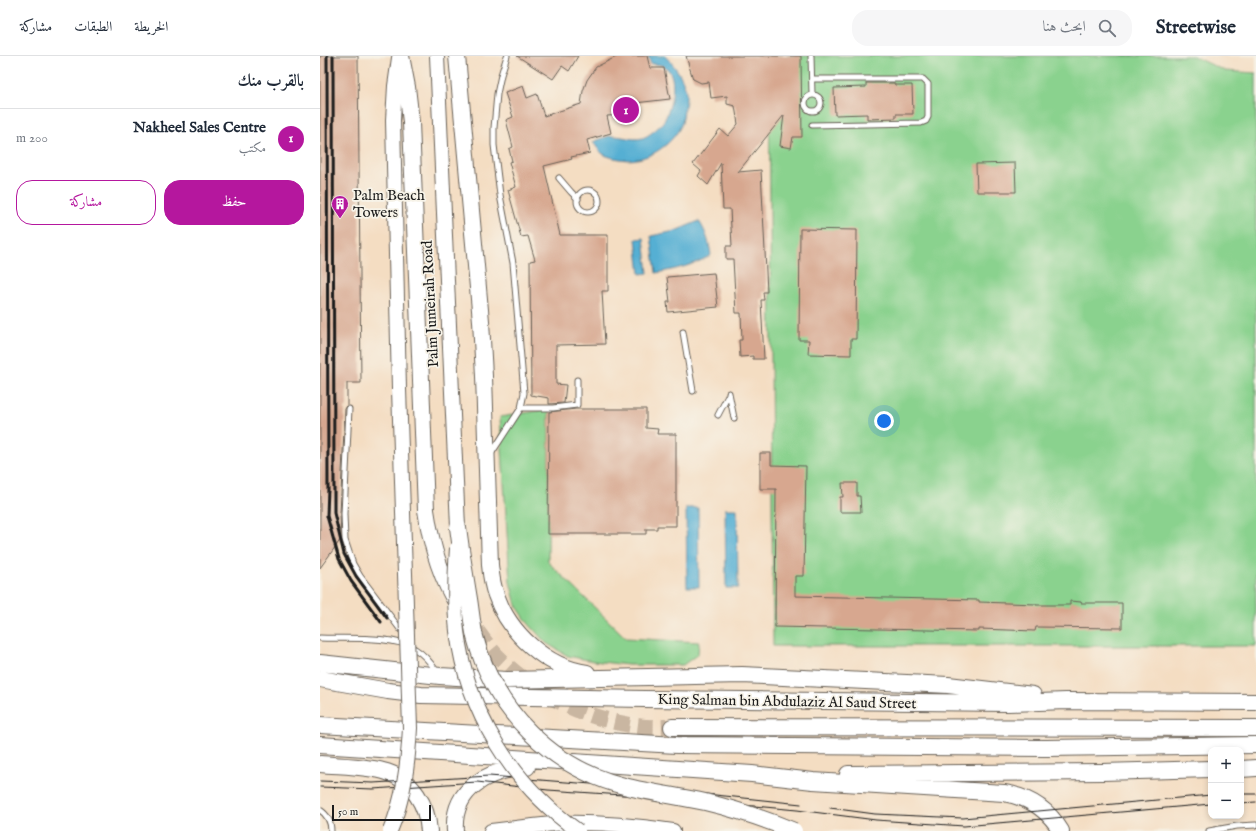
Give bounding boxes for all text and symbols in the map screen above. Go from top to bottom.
search box [852,10,1132,46]
text: Streetwise [1156,16,1236,40]
text: ابحث هنا [1043,17,1086,36]
icon: search [1096,17,1118,39]
text: مشاركة [20,18,52,36]
text: الطبقات [74,18,112,36]
text: الخريطة [134,18,168,36]
text: بالقرب منك [237,71,304,92]
pin: 1 [613,95,639,125]
text: Nakheel Sales Centre [133,118,266,137]
text: 200 m [16,130,48,147]
text: 1 [289,130,293,147]
text: مكتب [239,140,266,157]
button: مشاركة [16,180,156,225]
button: حفظ [164,180,304,225]
place label: Palm Beach Towers [353,186,425,222]
building icon: Palm Beach Towers [330,194,350,219]
street label: Palm Jumeirah Road [418,239,443,368]
your location [874,411,894,431]
street label: King Salman bin Abdulaziz Al Saud Street [657,690,917,713]
map controls [1208,747,1244,819]
button: + [1208,747,1244,783]
button: − [1208,783,1244,819]
scale bar [332,803,431,822]
text: 50 m [338,805,358,819]

